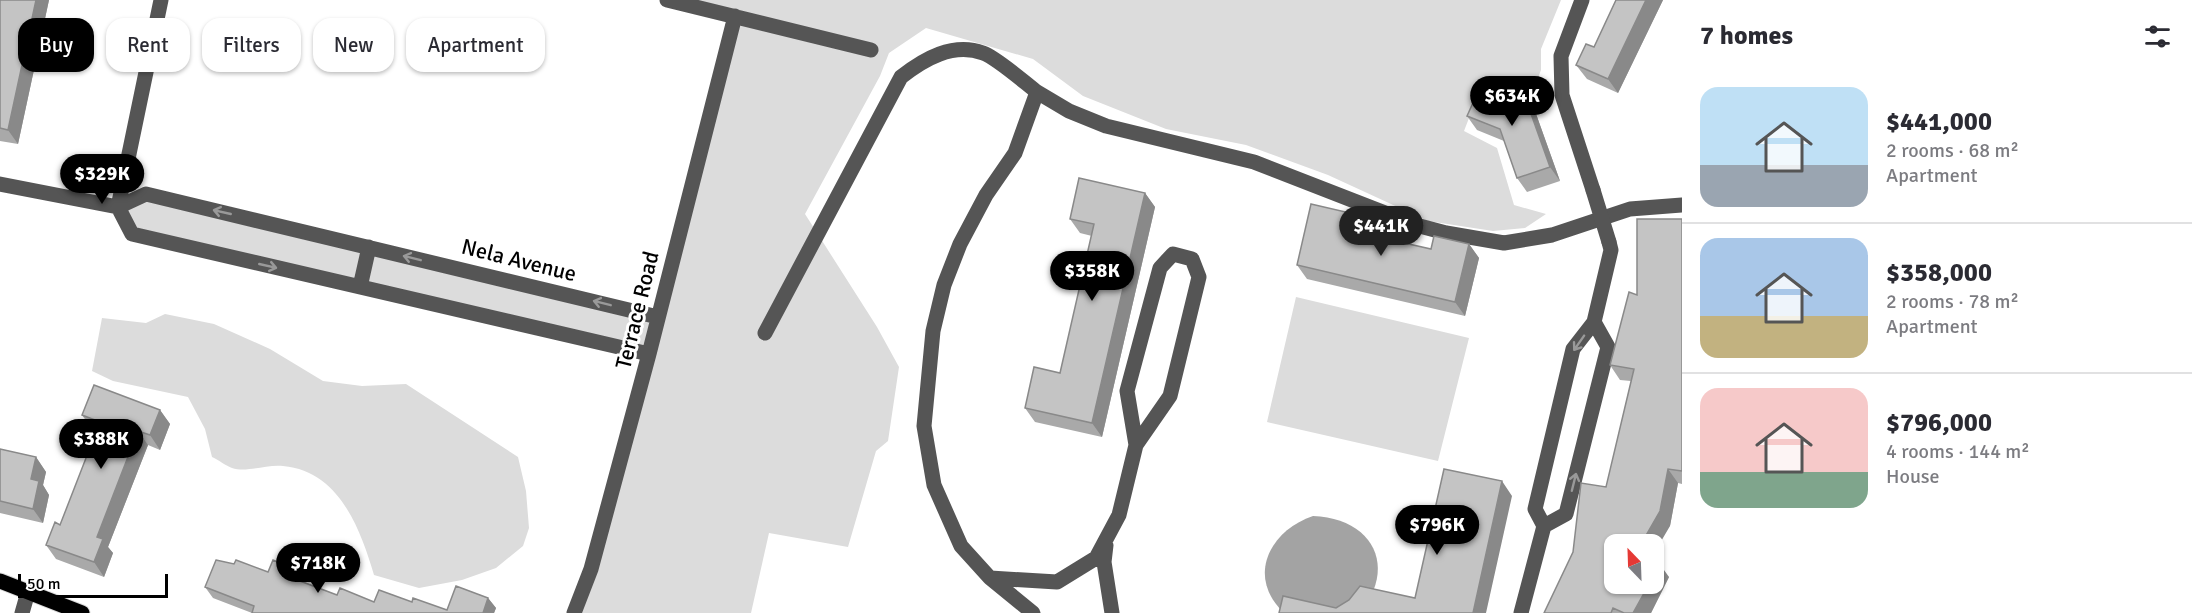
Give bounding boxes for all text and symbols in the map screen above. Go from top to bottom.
chip: Buy [18,18,94,72]
chip: Rent [106,18,190,72]
chip: Filters [202,18,301,72]
chip: New [313,18,394,72]
chip: Apartment [406,18,545,72]
text: 7 homes [1700,20,1793,52]
icon: filters [2141,20,2174,53]
pin: $634K [1470,76,1554,127]
text: $634K [1484,83,1540,108]
text: $441,000 [1886,106,1992,138]
icon: home [1748,111,1820,183]
text: 2 rooms · 68 m² [1886,138,2019,163]
pin: $329K [60,154,144,205]
text: $329K [74,161,130,186]
text: Apartment [1886,163,1978,188]
one-way arrow [213,206,232,218]
pin: $441K [1339,206,1423,257]
text: $441K [1353,213,1409,238]
street label: Nela Avenue [459,233,579,287]
street label: Terrace Road [609,248,665,372]
one-way arrow [403,251,422,263]
pin: $358K [1050,251,1134,302]
text: $358,000 [1886,257,1992,289]
text: $358K [1064,258,1120,283]
one-way arrow [258,260,277,272]
icon: home [1748,262,1820,334]
text: 2 rooms · 78 m² [1886,289,2019,314]
one-way arrow [592,297,611,309]
text: Apartment [1886,314,1978,339]
one-way arrow [1573,334,1585,350]
text: $796,000 [1886,407,1992,439]
icon: home [1748,412,1820,484]
pin: $388K [59,419,143,470]
text: $388K [73,426,129,451]
text: 4 rooms · 144 m² [1886,439,2030,464]
text: House [1886,464,1940,489]
one-way arrow [1569,473,1581,492]
pin: $796K [1395,505,1479,556]
text: $796K [1409,512,1465,537]
north arrow [1604,534,1664,594]
map controls [1604,534,1664,594]
pin: $718K [276,543,360,594]
text: $718K [290,550,346,575]
scale bar [18,571,168,598]
text: 50 m [27,574,61,594]

